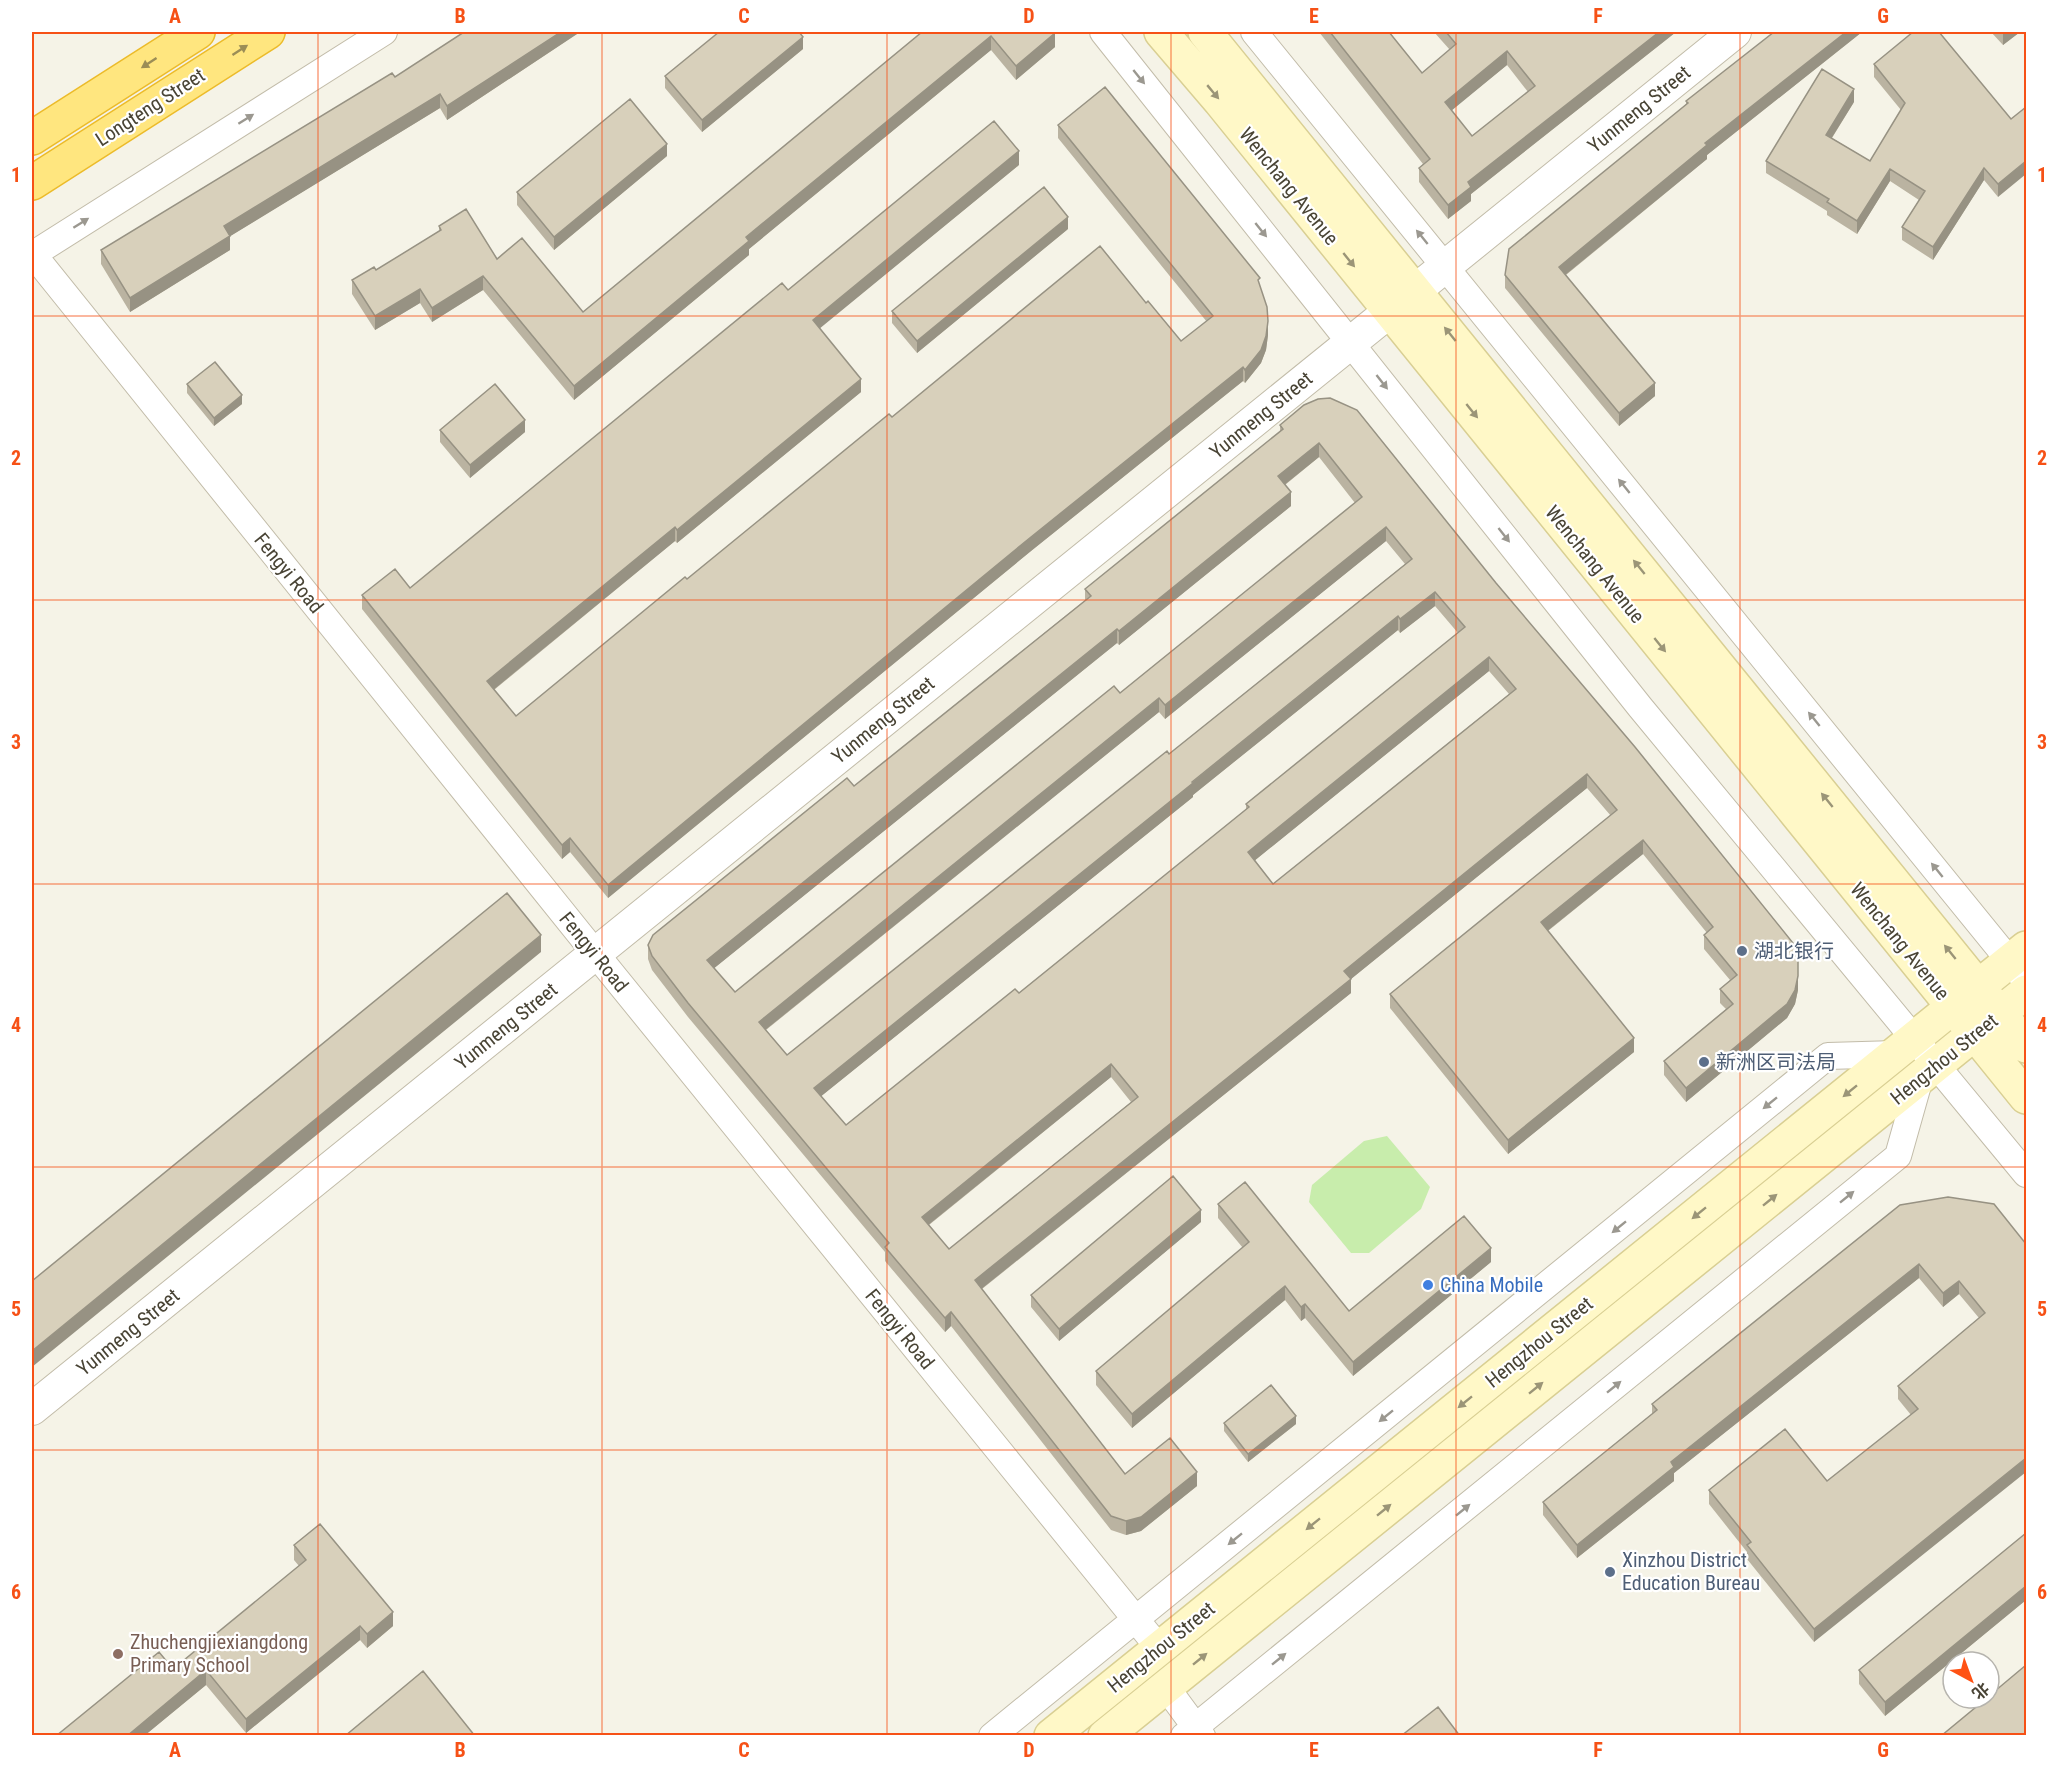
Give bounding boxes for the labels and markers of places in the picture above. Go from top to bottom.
place label: 湖北银行 [1754,939,1834,963]
marker: 湖北银行 [1735,944,1749,958]
place label: 新洲区司法局 [1716,1050,1836,1074]
marker: 新洲区司法局 [1697,1055,1711,1069]
place label: China Mobile [1440,1273,1543,1297]
marker: China Mobile [1421,1278,1435,1292]
place label: Xinzhou District Education Bureau [1622,1548,1760,1595]
marker: Xinzhou District Education Bureau [1603,1565,1617,1579]
place label: Zhuchengjiexiangdong Primary School [130,1630,308,1677]
marker: Zhuchengjiexiangdong Primary School [111,1647,125,1661]

